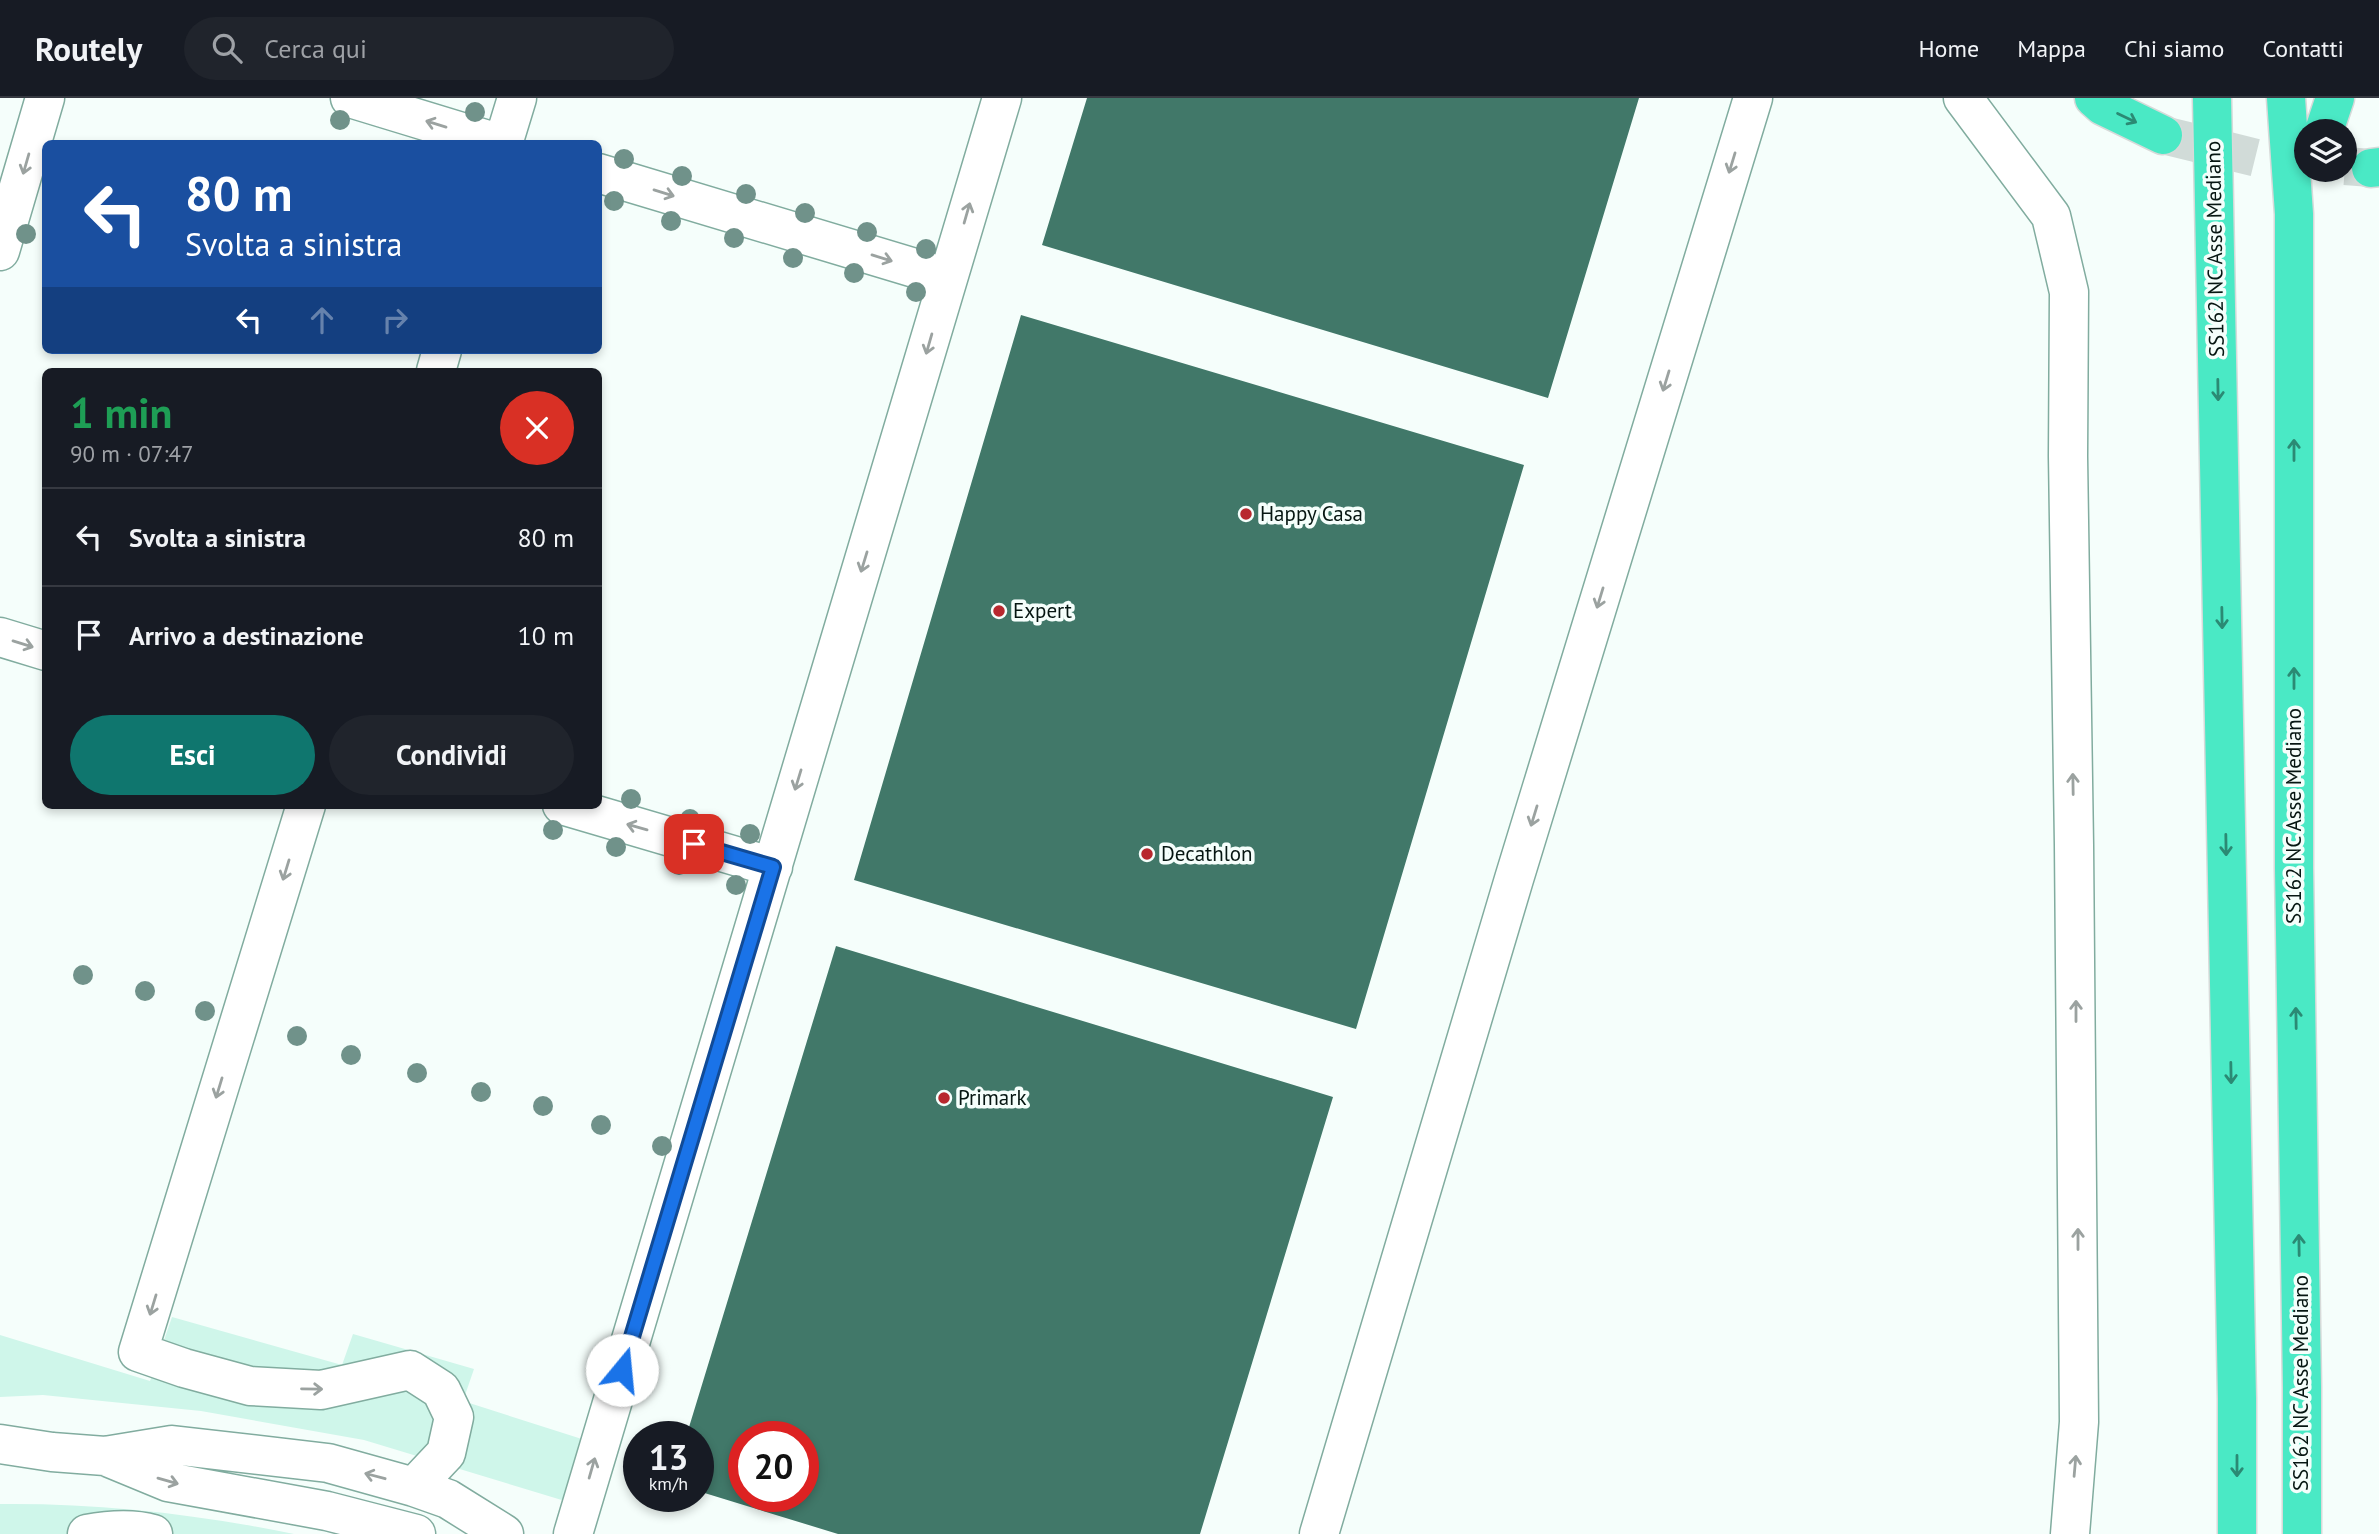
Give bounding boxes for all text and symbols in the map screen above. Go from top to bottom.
search box [184,17,674,80]
text: Routely [35,27,142,70]
icon: search [208,29,246,67]
text: Cerca qui [264,32,367,65]
text: Home [1918,33,1979,64]
text: Mappa [2017,33,2086,64]
text: Chi siamo [2124,33,2224,64]
text: Contatti [2262,33,2344,64]
one-way arrow [2116,112,2138,125]
one-way arrow [425,116,447,129]
map controls [2294,119,2357,182]
button: layers [2294,119,2357,182]
street label: SS162 NC Asse Mediano [2199,141,2230,357]
one-way arrow [18,152,31,174]
one-way arrow [1724,152,1737,174]
text: 80 m [185,161,292,225]
icon: left [70,168,161,259]
one-way arrow [653,187,675,200]
one-way arrow [962,202,975,224]
text: Svolta a sinistra [185,223,402,265]
one-way arrow [870,253,892,266]
icon: left [230,301,268,339]
icon: ahead [303,301,341,339]
icon: right [376,301,414,339]
one-way arrow [921,333,934,355]
one-way arrow [1658,369,1671,391]
one-way arrow [2211,378,2225,401]
text: 1 min [70,385,172,440]
button: close [500,391,574,465]
text: 90 m · 07:47 [70,439,194,468]
one-way arrow [2287,439,2301,462]
place label: Happy Casa [1260,500,1363,527]
marker: Happy Casa [1238,506,1254,522]
icon: left [70,518,108,556]
text: Svolta a sinistra [129,521,306,554]
text: 80 m [518,521,574,554]
one-way arrow [856,551,869,573]
one-way arrow [1592,587,1605,609]
place label: Expert [1013,597,1072,624]
marker: Expert [991,603,1007,619]
one-way arrow [2215,606,2229,629]
icon: arrive [70,616,108,654]
text: Arrivo a destinazione [129,619,364,652]
text: 10 m [518,619,574,652]
one-way arrow [11,638,33,651]
one-way arrow [2287,666,2301,689]
street label: SS162 NC Asse Mediano [2280,708,2307,924]
button: Esci [70,715,315,795]
button: Condividi [329,715,574,795]
one-way arrow [791,769,804,791]
one-way arrow [2067,772,2080,795]
one-way arrow [1526,805,1539,827]
pin [664,814,724,874]
one-way arrow [626,820,648,833]
icon: arrive [675,825,713,863]
one-way arrow [2220,833,2233,856]
place label: Decathlon [1161,840,1253,867]
marker: Decathlon [1139,846,1155,862]
one-way arrow [278,859,291,881]
one-way arrow [2069,1000,2083,1023]
one-way arrow [2289,1006,2303,1029]
one-way arrow [2224,1061,2237,1084]
one-way arrow [212,1077,225,1099]
place label: Primark [958,1084,1026,1111]
marker: Primark [936,1090,952,1106]
one-way arrow [2071,1227,2085,1250]
one-way arrow [2293,1234,2306,1257]
street label: SS162 NC Asse Mediano [2287,1275,2314,1491]
one-way arrow [145,1294,158,1316]
position arrow [585,1333,659,1407]
one-way arrow [300,1382,323,1396]
speed limit sign: 20 [728,1421,819,1512]
text: 13 [649,1434,688,1480]
one-way arrow [2069,1455,2082,1478]
one-way arrow [2230,1455,2244,1478]
one-way arrow [587,1458,600,1480]
one-way arrow [365,1469,387,1482]
text: km/h [649,1472,688,1495]
one-way arrow [157,1475,179,1488]

